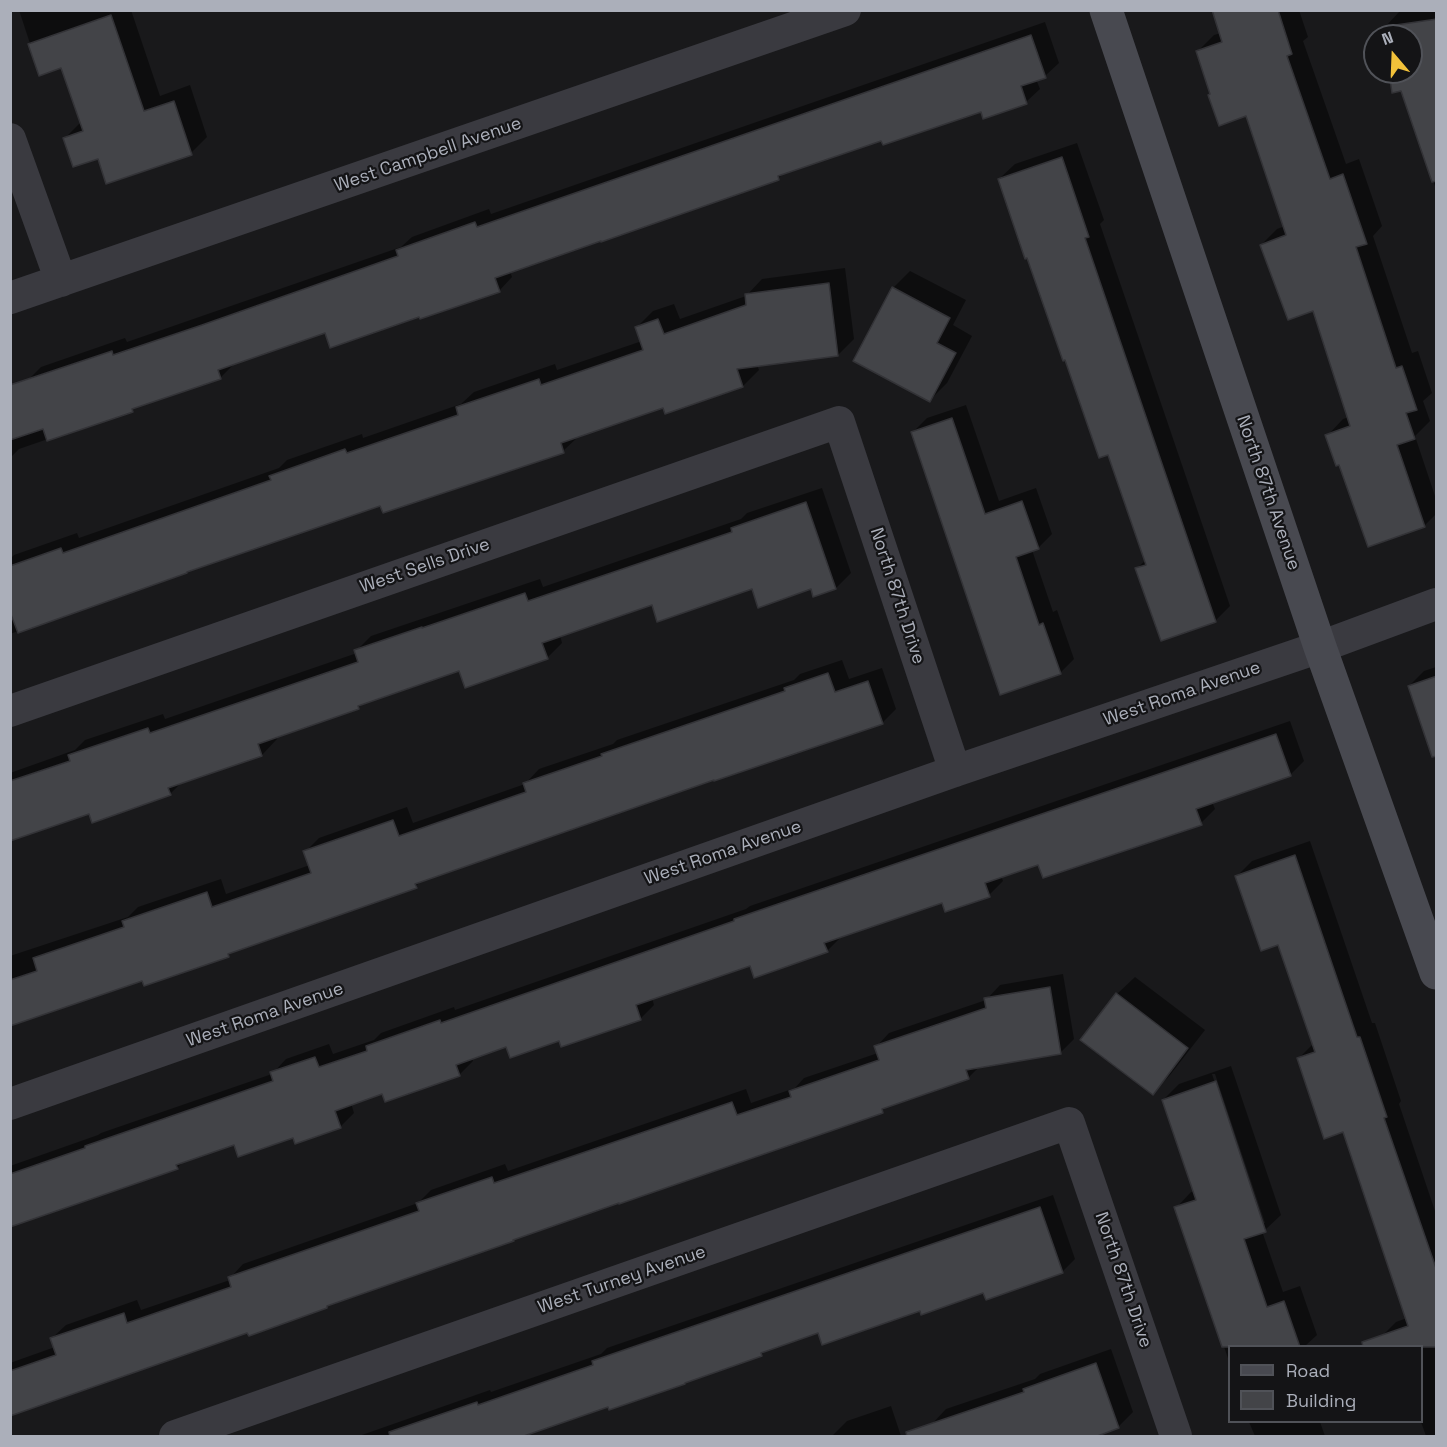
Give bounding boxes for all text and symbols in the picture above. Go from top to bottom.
north arrow [1363,24,1423,84]
text: N [1379,27,1396,50]
street label: West Campbell Avenue [332,113,524,197]
street label: North 87th Avenue [1231,413,1305,573]
street label: North 87th Drive [865,525,929,667]
street label: West Sells Drive [357,534,493,598]
street label: West Roma Avenue [1101,657,1263,731]
street label: West Roma Avenue [642,816,804,890]
street label: West Roma Avenue [184,978,346,1052]
street label: North 87th Drive [1090,1209,1156,1351]
street label: West Turney Avenue [535,1241,709,1319]
legend [1228,1345,1423,1423]
text: Road [1286,1359,1330,1382]
text: Building [1286,1389,1356,1412]

